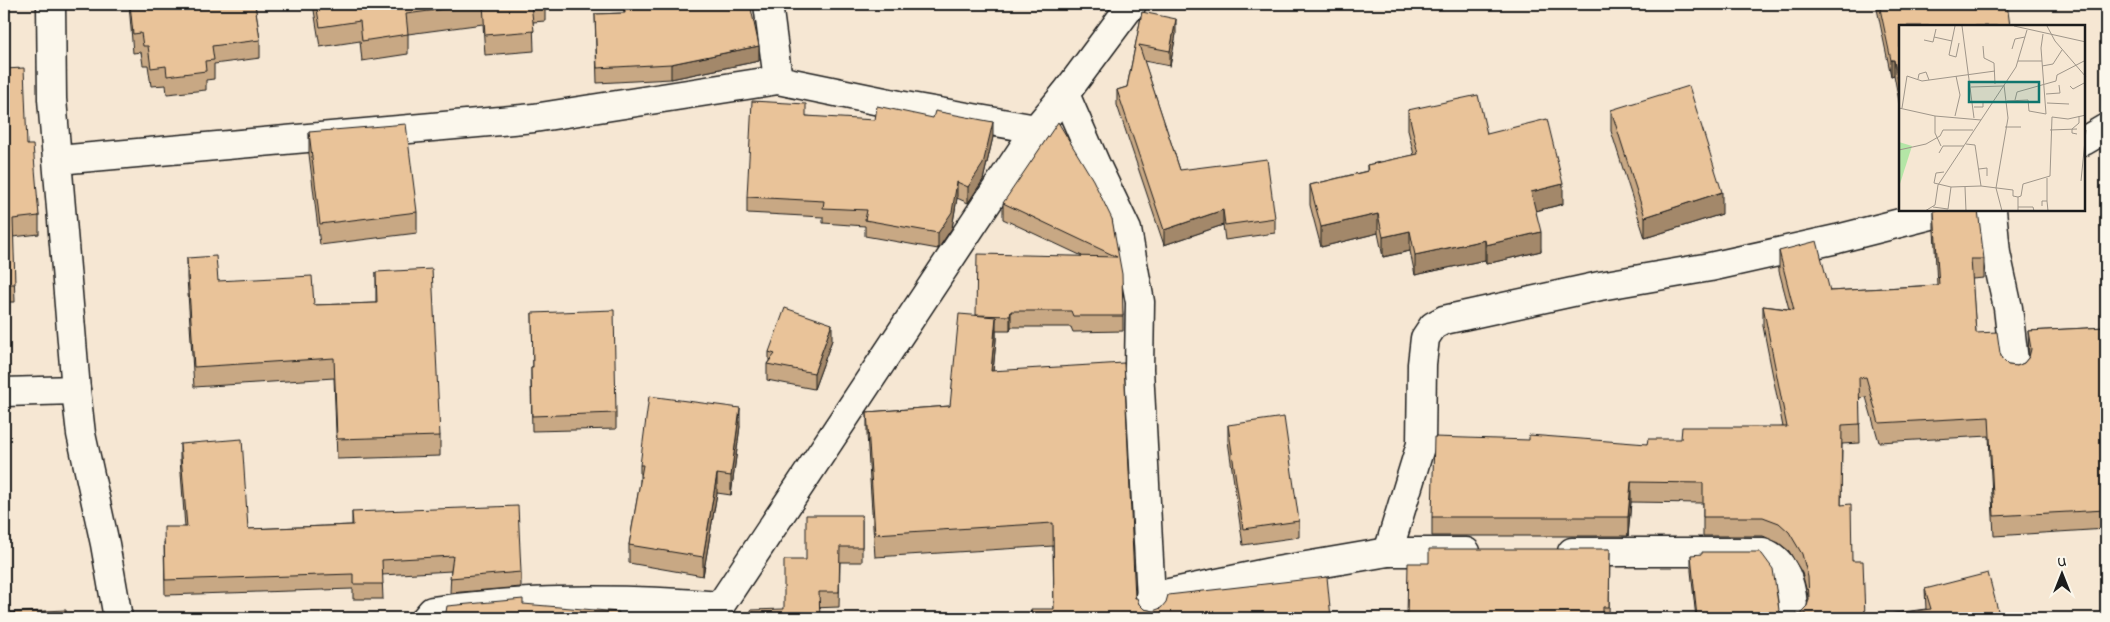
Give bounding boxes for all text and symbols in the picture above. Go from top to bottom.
inset map [1899,25,2085,211]
north arrow [2038,550,2088,600]
text: U [2058,552,2067,573]

